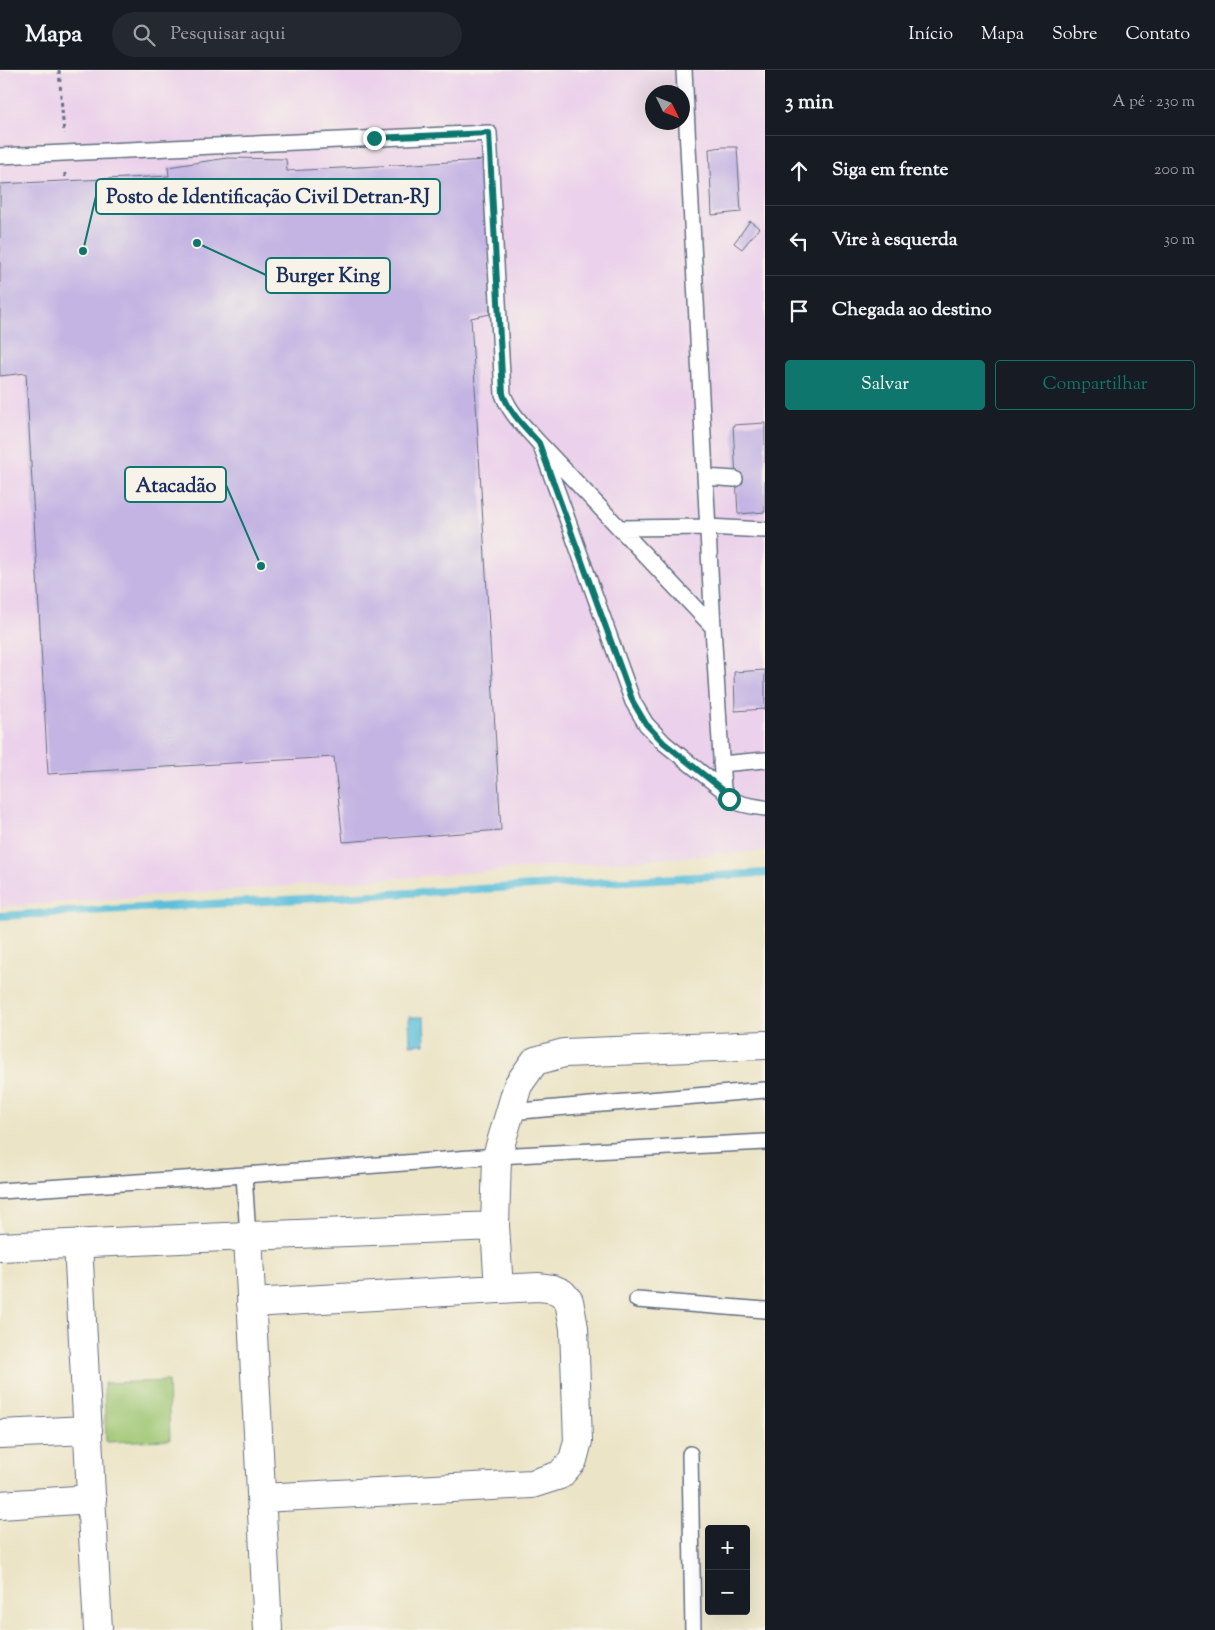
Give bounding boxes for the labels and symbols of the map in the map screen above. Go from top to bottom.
north arrow [645,85,690,130]
route end [363,127,386,150]
callout: Posto de Identificação Civil Detran-RJ [96,179,440,214]
text: Posto de Identificação Civil Detran-RJ [106,184,430,213]
callout: Burger King [266,258,390,293]
text: Burger King [276,263,380,292]
callout: Atacadão [125,467,226,502]
text: Atacadão [136,473,217,502]
route start [718,788,741,811]

